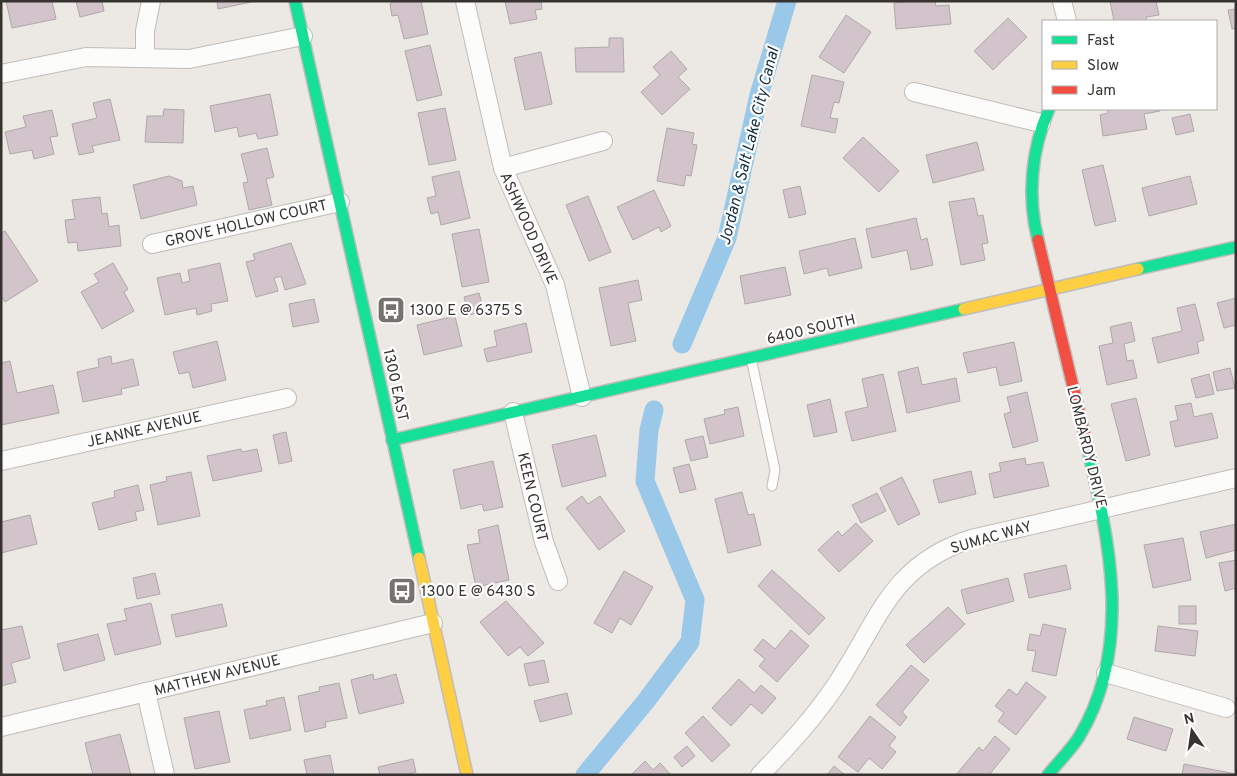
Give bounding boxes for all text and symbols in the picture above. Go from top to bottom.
legend [1042,20,1217,110]
text: Fast [1087,32,1115,51]
water label: Jordan & Salt Lake City Canal [716,45,784,247]
text: Slow [1087,57,1119,76]
text: Jam [1087,82,1116,101]
street label: ASHWOOD DRIVE [495,170,561,287]
street label: GROVE HOLLOW COURT [163,197,329,252]
bus stop icon: 1300 E @ 6375 S [376,295,406,325]
place label: 1300 E @ 6375 S [410,302,523,321]
street label: 6400 SOUTH [765,311,858,350]
street label: 1300 EAST [378,347,411,423]
street label: LOMBARDY DRIVE [1061,384,1110,510]
street label: JEANNE AVENUE [85,408,204,453]
street label: KEEN COURT [512,451,551,544]
street label: SUMAC WAY [948,518,1035,559]
bus stop icon: 1300 E @ 6430 S [387,576,417,606]
place label: 1300 E @ 6430 S [421,583,536,602]
street label: MATTHEW AVENUE [152,652,282,701]
north arrow [1167,706,1217,756]
text: N [1183,710,1196,729]

